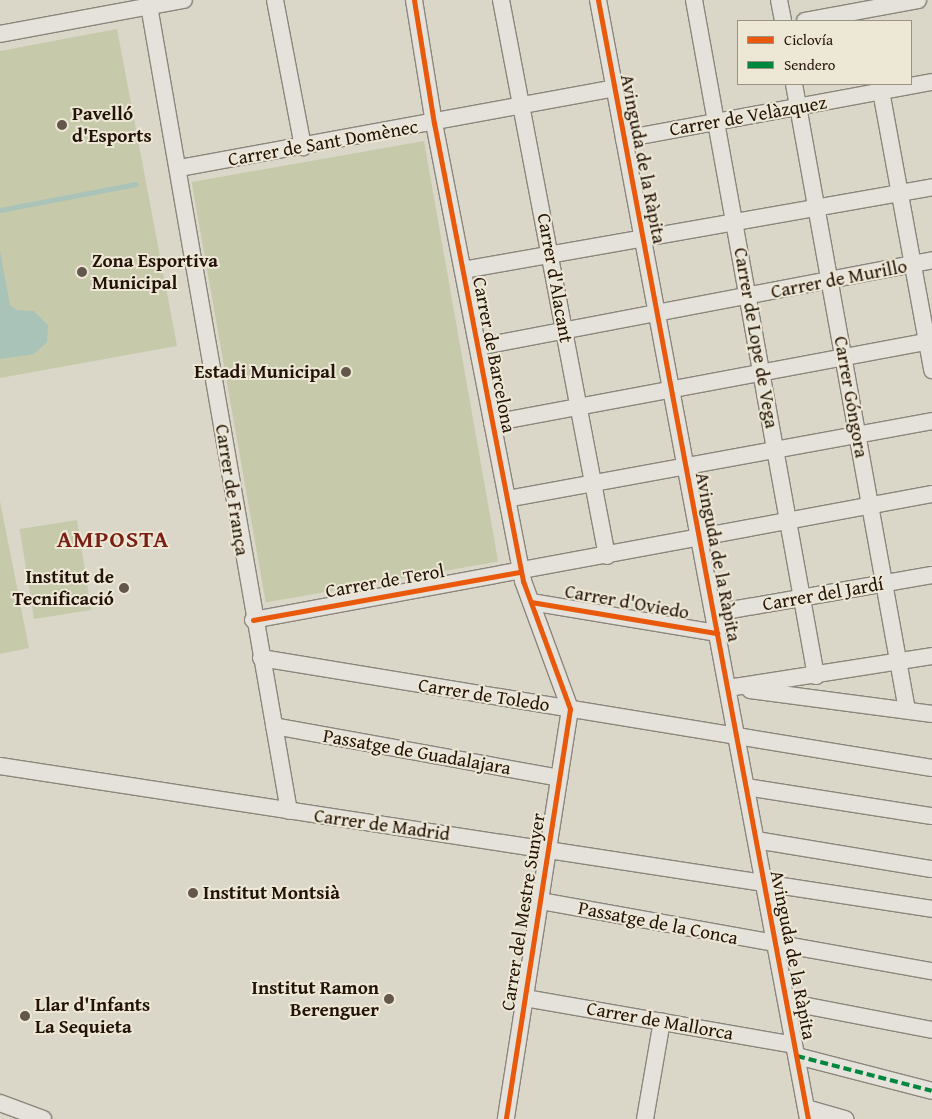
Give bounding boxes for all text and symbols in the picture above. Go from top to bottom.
legend [737,20,912,85]
text: Ciclovía [784,29,833,50]
text: Sendero [784,54,835,75]
street label: Avinguda de la Ràpita [615,72,671,246]
street label: Carrer de Velàzquez [668,91,828,141]
place label: Pavelló d'Esports [72,103,152,147]
street label: Carrer de Sant Domènec [226,115,420,171]
marker: Pavelló d'Esports [56,119,68,131]
street label: Carrer d'Alacant [532,211,578,345]
street label: Carrer de Lope de Vega [729,246,783,430]
place label: Zona Esportiva Municipal [92,250,218,294]
street label: Carrer de Murillo [769,255,909,303]
marker: Zona Esportiva Municipal [76,266,88,278]
street label: Carrer de Barcelona [468,275,520,435]
street label: Carrer Góngora [829,334,873,460]
place label: Estadi Municipal [194,361,336,383]
marker: Estadi Municipal [340,366,352,378]
street label: Carrer de França [210,423,254,557]
street label: Avinguda de la Ràpita [690,470,746,644]
district label: AMPOSTA [56,525,170,553]
street label: Carrer de Terol [324,559,446,603]
place label: Institut de Tecnificació [13,566,114,610]
street label: Carrer del Jardí [761,572,885,616]
street label: Carrer d'Oviedo [563,580,691,624]
marker: Institut de Tecnificació [118,582,130,594]
street label: Carrer de Toledo [417,673,551,717]
street label: Passatge de Guadalajara [321,724,513,780]
street label: Carrer de Madrid [313,804,451,846]
street label: Carrer del Mestre Sunyer [496,812,550,1012]
street label: Avinguda de la Ràpita [765,868,821,1042]
place label: Institut Montsià [203,882,340,904]
marker: Institut Montsià [187,887,199,899]
street label: Passatge de la Conca [576,896,740,950]
place label: Institut Ramon Berenguer [252,977,379,1021]
marker: Institut Ramon Berenguer [383,993,395,1005]
place label: Llar d'Infants La Sequieta [35,994,150,1038]
street label: Carrer de Mallorca [585,997,735,1045]
marker: Llar d'Infants La Sequieta [19,1010,31,1022]

